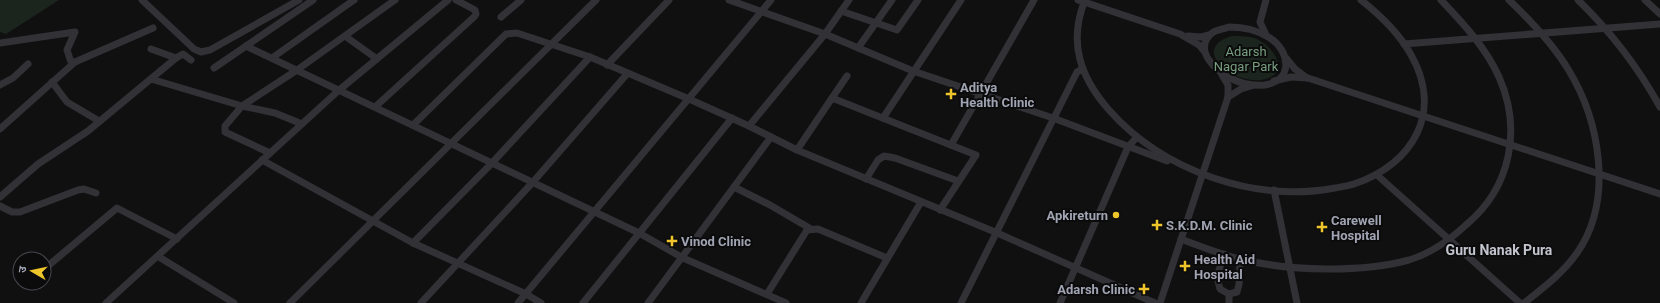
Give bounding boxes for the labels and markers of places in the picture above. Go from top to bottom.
place label: Aditya Health Clinic [960,80,1035,110]
marker: Aditya Health Clinic [945,88,957,100]
place label: Apkireturn [1046,208,1108,223]
marker: Apkireturn [1111,210,1121,220]
place label: Carewell Hospital [1331,213,1382,243]
place label: S.K.D.M. Clinic [1166,218,1253,233]
marker: S.K.D.M. Clinic [1151,219,1163,231]
marker: Carewell Hospital [1316,221,1328,233]
place label: Vinod Clinic [681,234,751,249]
marker: Vinod Clinic [666,235,678,247]
place label: Health Aid Hospital [1194,252,1255,282]
marker: Health Aid Hospital [1179,260,1191,272]
place label: Adarsh Clinic [1057,282,1135,297]
marker: Adarsh Clinic [1138,283,1150,295]

